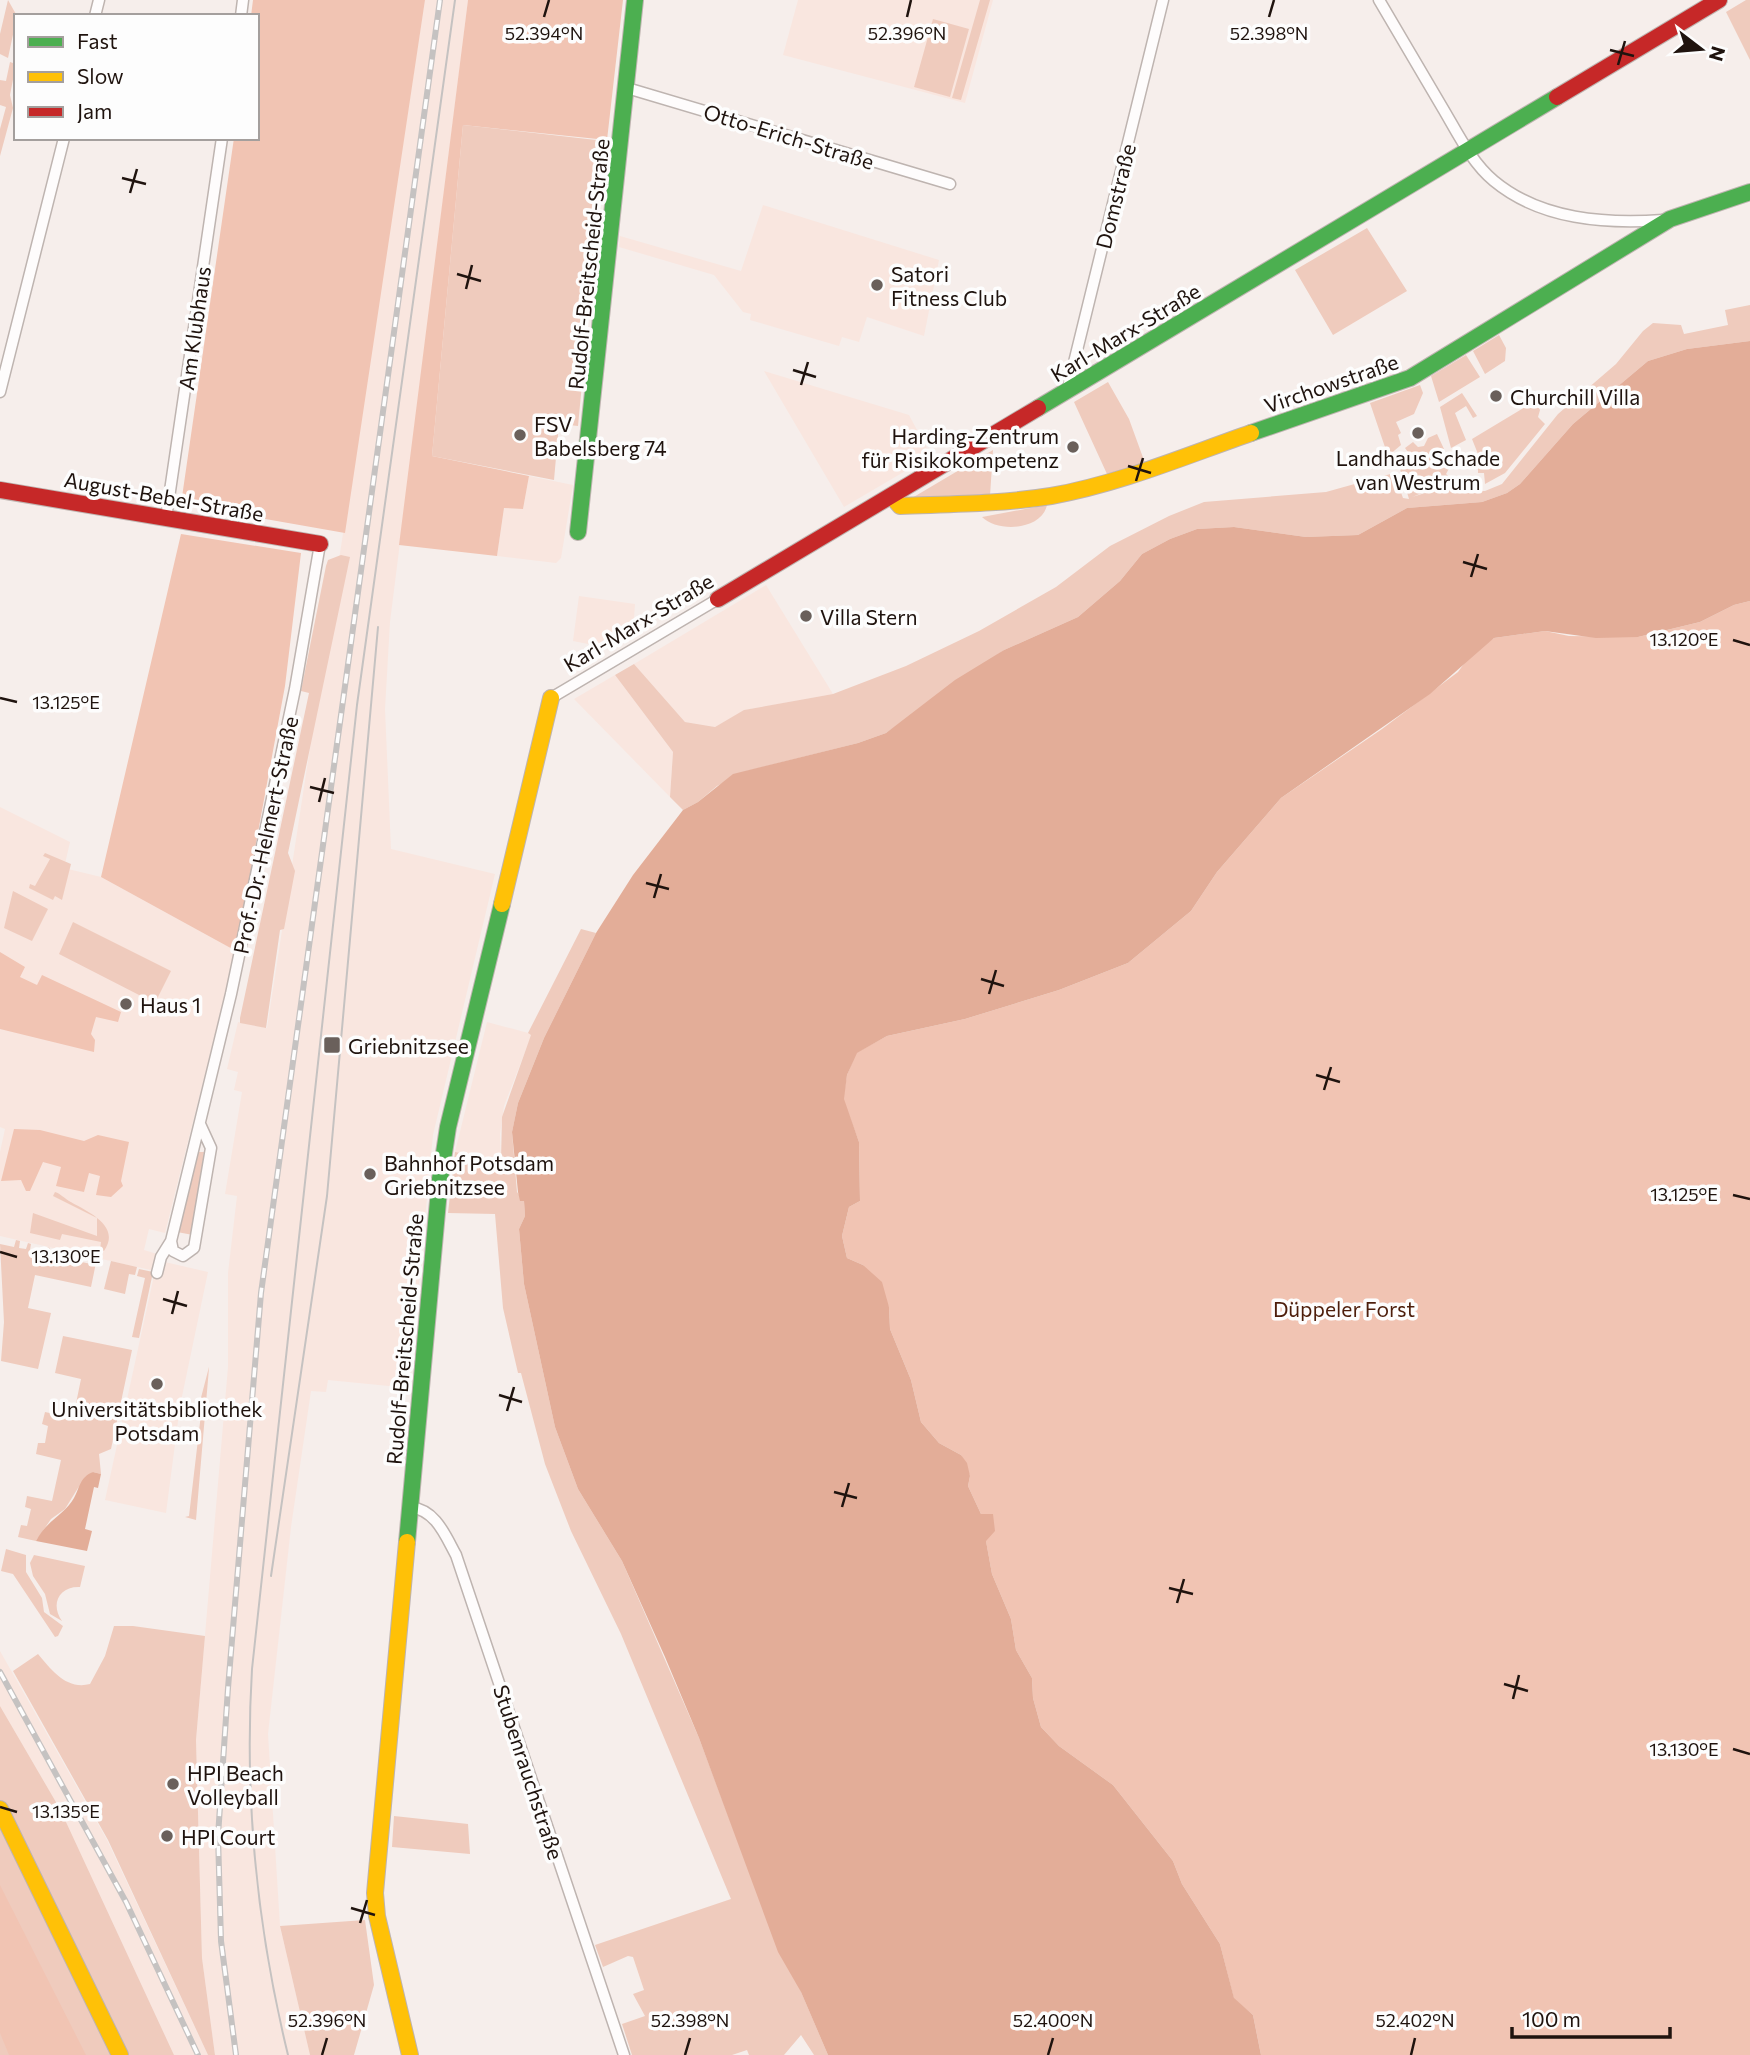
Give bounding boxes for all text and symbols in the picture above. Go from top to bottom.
legend [14,14,259,140]
north arrow [1666,14,1736,84]
text: 52.394°N [505,22,583,44]
text: 52.396°N [868,22,946,44]
text: 52.398°N [1230,22,1308,44]
text: Fast [77,28,118,53]
text: N [1705,44,1731,64]
text: Slow [77,63,124,88]
text: Jam [77,98,112,123]
street label: Otto-Erich-Straße [701,98,877,174]
street label: Rudolf-Breitscheid-Straße [562,137,614,391]
street label: Domstraße [1090,141,1140,251]
place label: Satori Fitness Club [891,261,1007,310]
street label: Am Klubhaus [173,265,215,391]
marker: Satori Fitness Club [869,277,885,293]
street label: Karl-Marx-Straße [1046,277,1204,387]
street label: Virchowstraße [1261,348,1401,418]
place label: Churchill Villa [1510,384,1640,409]
marker: Churchill Villa [1488,388,1504,404]
place label: FSV Babelsberg 74 [534,411,667,460]
place label: Harding-Zentrum für Risikokompetenz [862,423,1059,472]
marker: Landhaus Schade van Westrum [1410,425,1426,441]
marker: FSV Babelsberg 74 [512,427,528,443]
marker: Harding-Zentrum für Risikokompetenz [1065,439,1081,455]
place label: Landhaus Schade van Westrum [1336,445,1500,494]
street label: August-Bebel-Straße [62,466,266,526]
street label: Karl-Marx-Straße [559,567,717,677]
place label: Villa Stern [820,604,918,629]
marker: Villa Stern [798,608,814,624]
text: 13.120°E [1650,628,1719,650]
text: 13.125°E [32,691,100,713]
street label: Prof.-Dr.-Helmert-Straße [228,714,302,956]
place label: Haus 1 [140,992,201,1017]
marker: Haus 1 [118,996,134,1012]
place label: Griebnitzsee [348,1033,469,1058]
marker: Griebnitzsee [322,1035,342,1055]
place label: Bahnhof Potsdam Griebnitzsee [384,1150,554,1199]
marker: Bahnhof Potsdam Griebnitzsee [362,1166,378,1182]
text: 13.125°E [1650,1183,1718,1205]
street label: Rudolf-Breitscheid-Straße [381,1212,427,1466]
text: 13.130°E [31,1245,101,1267]
park label: Düppeler Forst [1273,1296,1415,1321]
marker: Universitätsbibliothek Potsdam [149,1376,165,1392]
place label: Universitätsbibliothek Potsdam [51,1396,263,1445]
street label: Stubenrauchstraße [489,1681,569,1863]
text: 13.130°E [1649,1738,1719,1760]
place label: HPI Beach Volleyball [187,1760,284,1809]
marker: HPI Beach Volleyball [165,1776,181,1792]
text: 13.135°E [32,1800,100,1822]
place label: HPI Court [181,1824,275,1849]
marker: HPI Court [159,1828,175,1844]
scale bar [1512,1996,1670,2040]
text: 100 m [1522,2006,1581,2031]
text: 52.396°N [288,2009,366,2031]
text: 52.398°N [651,2009,729,2031]
text: 52.400°N [1013,2009,1093,2031]
text: 52.402°N [1376,2009,1454,2031]

